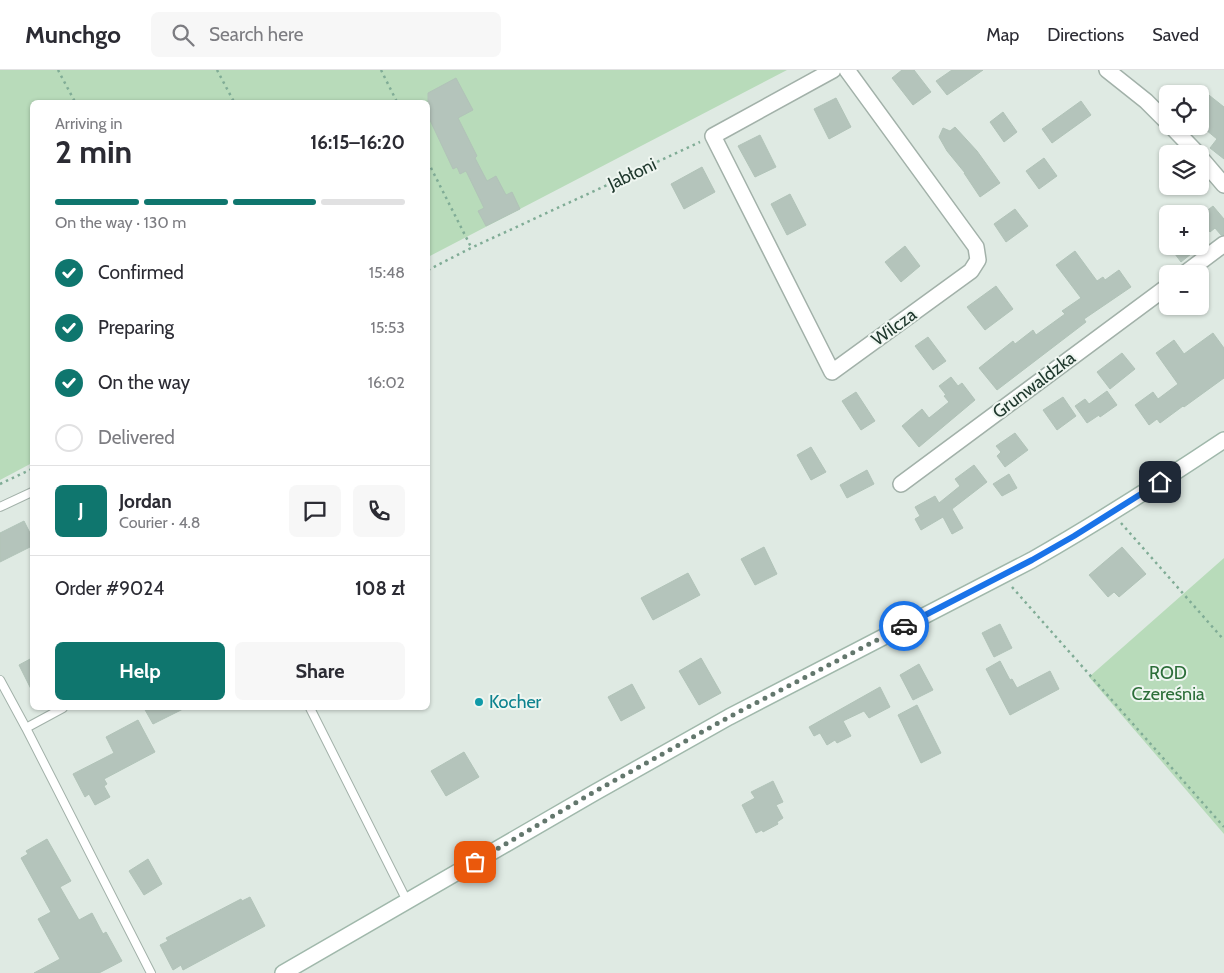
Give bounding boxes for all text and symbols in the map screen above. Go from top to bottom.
search box [151,12,501,57]
text: Munchgo [25,20,121,49]
icon: search [169,21,197,49]
text: Search here [209,23,303,46]
text: Map [986,24,1019,46]
text: Directions [1047,24,1124,46]
text: Saved [1152,24,1199,46]
map controls [1159,85,1209,315]
button: locate [1159,85,1209,135]
text: Arriving in [55,114,122,133]
text: 16:15–16:20 [310,131,405,154]
text: 2 min [55,132,132,171]
button: layers [1159,145,1209,195]
street label: Jabłoni [603,153,660,195]
button: + [1159,205,1209,255]
text: On the way · 130 m [55,213,186,232]
icon: check [55,259,83,287]
text: Confirmed [98,261,184,284]
text: 15:48 [369,263,405,282]
button: − [1159,265,1209,315]
street label: Wilcza [867,303,921,351]
icon: check [55,314,83,342]
text: Preparing [98,316,174,339]
text: 15:53 [370,318,405,337]
street label: Grunwaldzka [988,347,1080,423]
icon: check [55,369,83,397]
text: On the way [98,371,190,394]
text: 16:02 [368,373,405,392]
text: Delivered [98,426,175,449]
pin [1139,461,1181,503]
icon: home [1146,468,1174,496]
button: chat [289,485,341,537]
button: phone [353,485,405,537]
text: Jordan [119,490,172,513]
text: J [78,499,84,522]
text: Courier · 4.8 [119,513,201,532]
text: Order #9024 [55,577,164,600]
text: 108 zł [355,577,405,600]
courier [879,601,929,651]
icon: car [890,612,918,640]
button: Help [55,642,225,700]
button: Share [235,642,405,700]
park label: ROD Czereśnia [1131,662,1205,705]
place label: Kocher [489,691,542,713]
marker: Kocher [473,696,485,708]
pin [454,841,496,883]
icon: bag [461,848,489,876]

